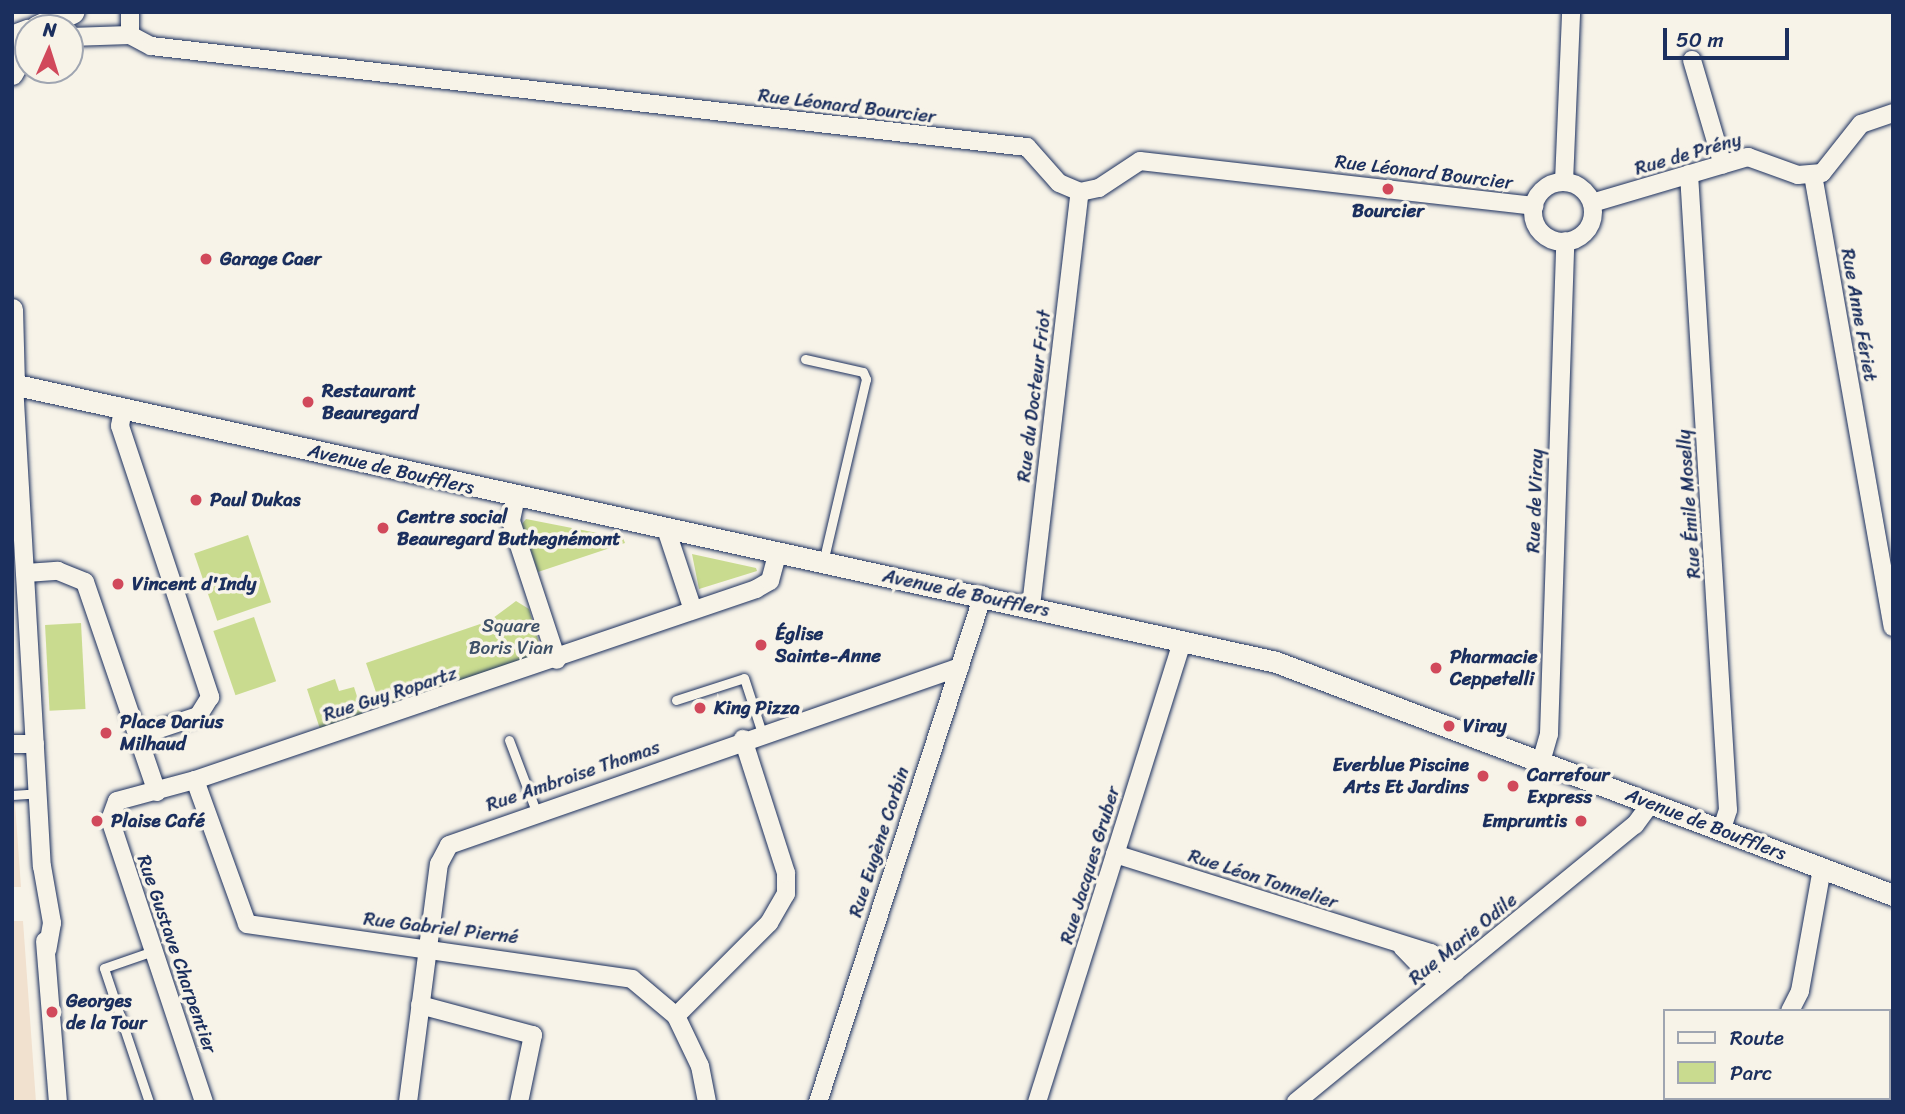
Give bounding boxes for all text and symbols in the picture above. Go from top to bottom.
text: N [43,13,57,46]
north arrow [14,14,84,84]
scale bar [1667,14,1793,58]
text: 50 m [1676,21,1724,59]
street label: Rue Léonard Bourcier [757,84,937,128]
street label: Rue de Prény [1632,128,1744,180]
street label: Rue Léonard Bourcier [1334,150,1514,194]
marker: Bourcier [1380,181,1396,197]
place label: Bourcier [1352,200,1424,222]
street label: Rue Anne Fériet [1836,246,1882,384]
place label: Garage Caer [220,248,321,270]
marker: Garage Caer [198,251,214,267]
street label: Rue du Docteur Friot [1012,308,1056,484]
place label: Restaurant Beauregard [322,380,418,424]
marker: Restaurant Beauregard [300,394,316,410]
street label: Rue Émile Moselly [1672,428,1706,580]
street label: Avenue de Boufflers [306,439,476,499]
street label: Rue de Viray [1522,448,1548,554]
place label: Paul Dukas [210,489,302,511]
marker: Paul Dukas [188,492,204,508]
place label: Centre social Beauregard Buthegnémont [397,506,620,550]
marker: Centre social Beauregard Buthegnémont [375,520,391,536]
street label: Avenue de Boufflers [881,564,1051,622]
place label: Vincent d'Indy [132,573,256,595]
marker: Vincent d'Indy [110,576,126,592]
park label: Square Boris Vian [469,615,553,659]
place label: Église Sainte-Anne [775,623,881,667]
marker: Église Sainte-Anne [753,637,769,653]
place label: Pharmacie Ceppetelli [1450,646,1537,690]
marker: Pharmacie Ceppetelli [1428,660,1444,676]
street label: Rue Guy Ropartz [321,662,459,726]
place label: King Pizza [714,697,800,719]
marker: King Pizza [692,700,708,716]
place label: Place Darius Milhaud [120,711,224,755]
place label: Viray [1463,715,1507,737]
marker: Viray [1441,718,1457,734]
marker: Place Darius Milhaud [98,725,114,741]
street label: Rue Ambroise Thomas [484,736,662,816]
place label: Everblue Piscine Arts Et Jardins [1333,754,1469,798]
street label: Rue Eugène Corbin [844,764,914,920]
place label: Carrefour Express [1527,764,1609,808]
marker: Everblue Piscine Arts Et Jardins [1475,768,1491,784]
marker: Carrefour Express [1505,778,1521,794]
street label: Avenue de Boufflers [1623,783,1789,865]
street label: Rue Jacques Gruber [1055,784,1125,946]
place label: Plaise Café [111,810,205,832]
place label: Empruntis [1482,810,1567,832]
marker: Plaise Café [89,813,105,829]
marker: Empruntis [1573,813,1589,829]
street label: Rue Léon Tonnelier [1185,844,1341,914]
street label: Rue Gustave Charpentier [132,852,222,1056]
street label: Rue Marie Odile [1405,889,1521,989]
street label: Rue Gabriel Pierné [363,907,519,949]
place label: Georges de la Tour [66,990,147,1034]
marker: Georges de la Tour [44,1004,60,1020]
legend [1664,1009,1891,1100]
text: Route [1730,1019,1784,1057]
text: Parc [1730,1054,1772,1092]

